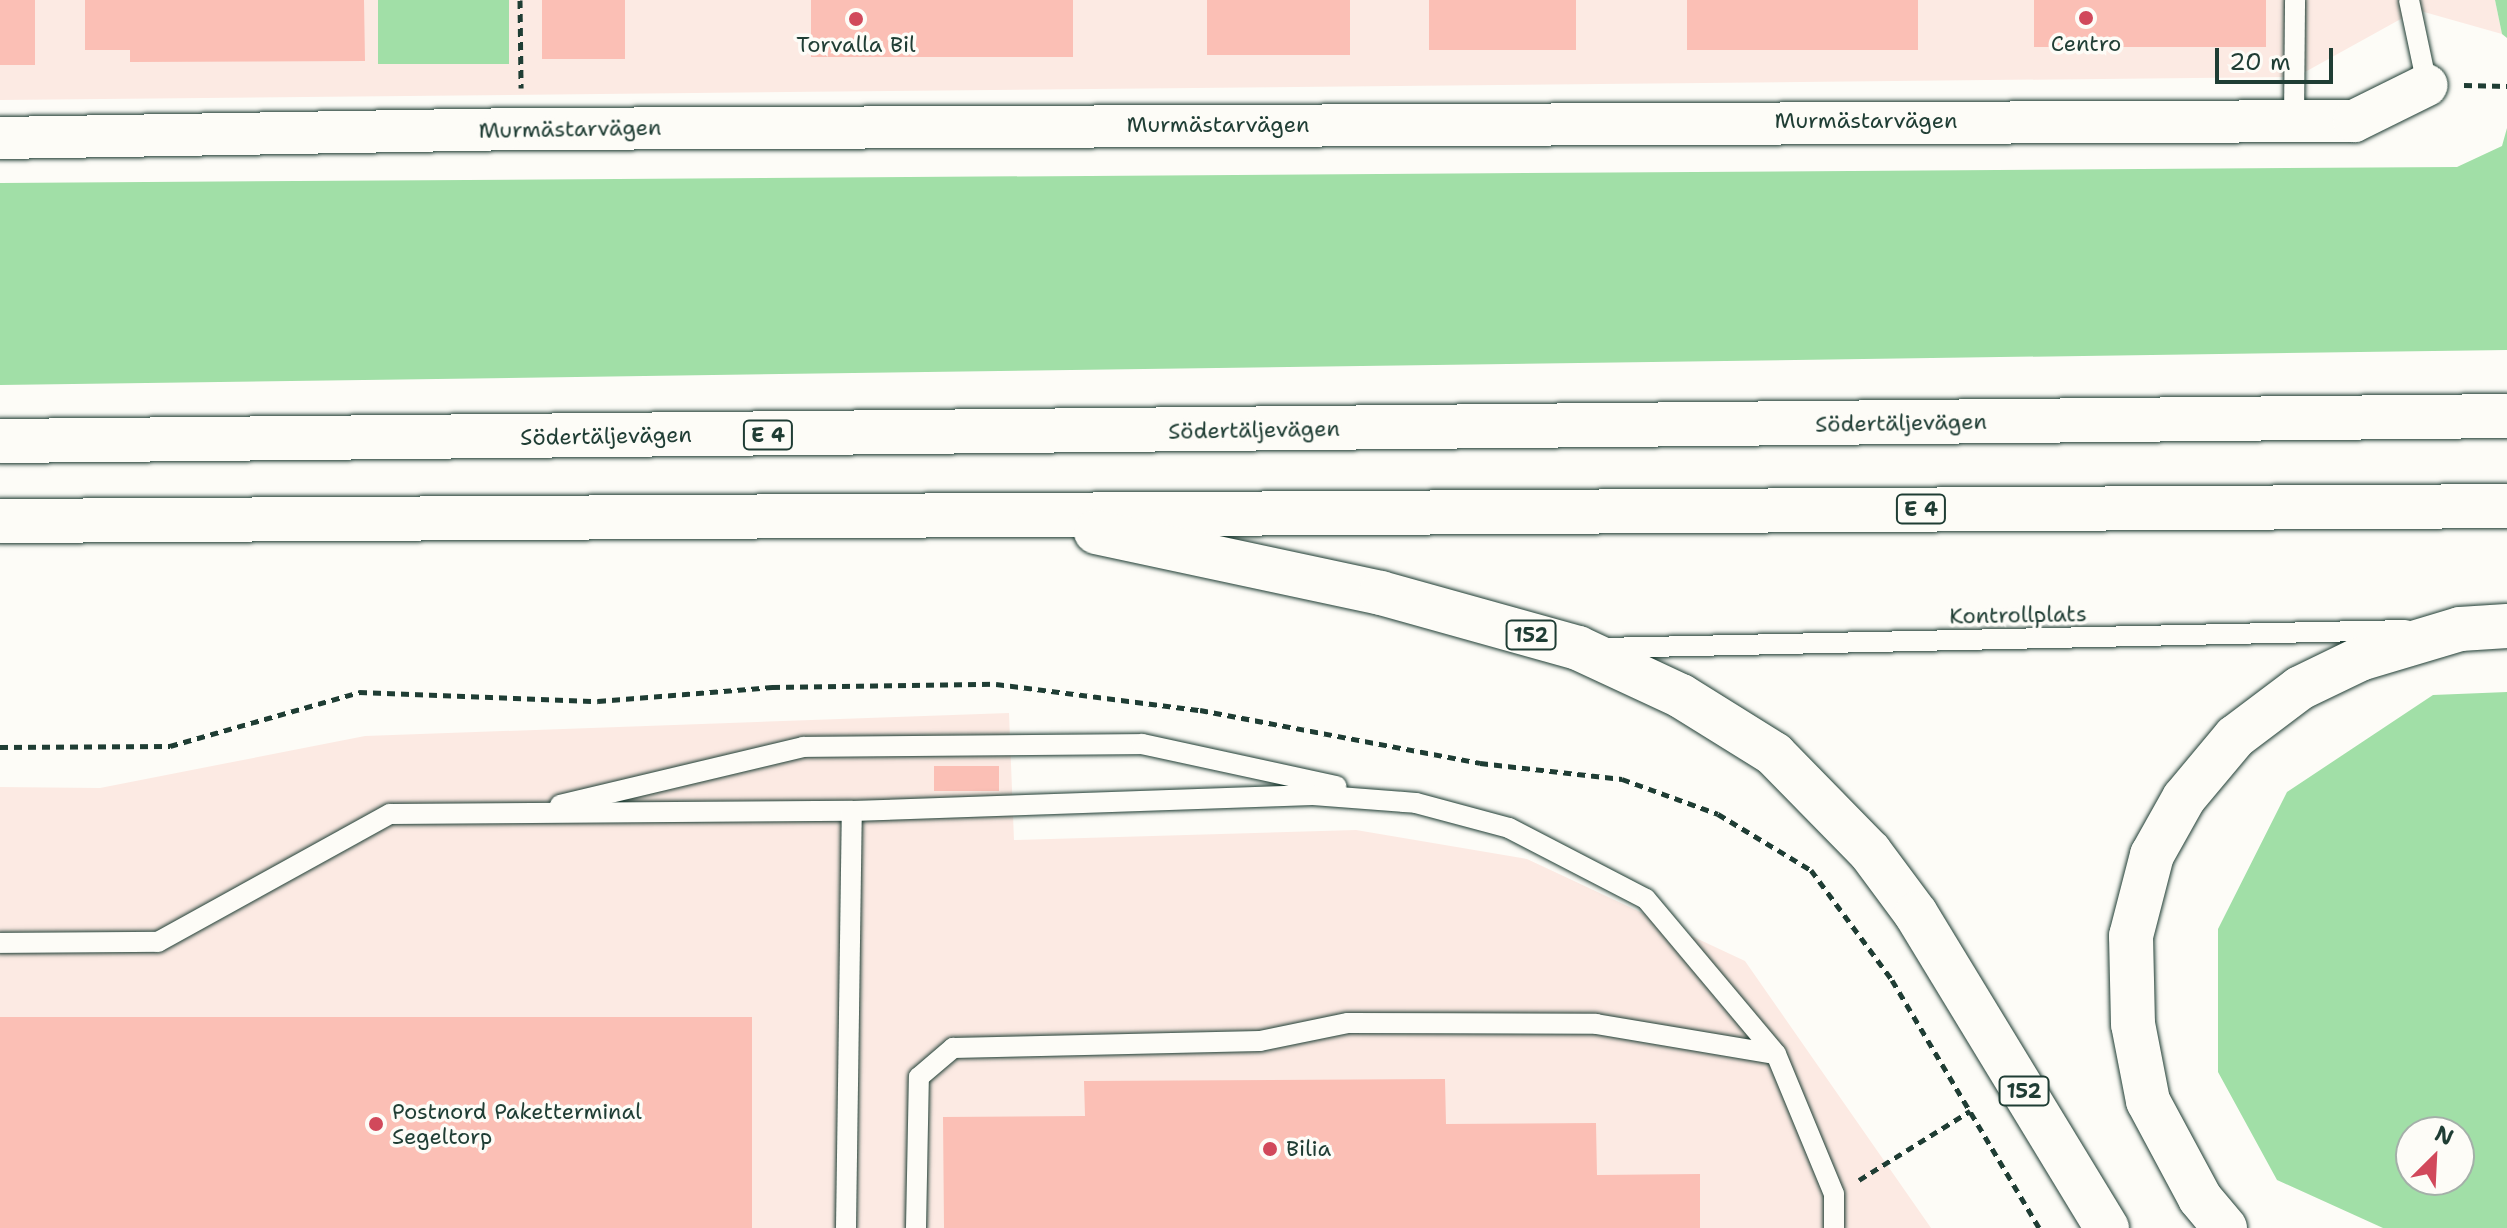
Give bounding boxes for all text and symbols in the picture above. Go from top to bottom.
marker: Centro [2077,9,2095,27]
marker: Torvalla Bil [847,10,865,28]
place label: Centro [2051,31,2121,57]
place label: Torvalla Bil [796,32,916,58]
scale bar [2219,32,2337,82]
text: 20 m [2229,46,2291,78]
street label: Murmästarvägen [1775,108,1957,134]
street label: Murmästarvägen [1127,112,1309,138]
street label: Murmästarvägen [478,114,662,144]
street label: Södertäljevägen [1815,408,1987,438]
street label: Södertäljevägen [1168,415,1340,445]
road number: E 4 [742,419,794,451]
street label: Södertäljevägen [520,421,692,451]
road number: E 4 [1895,493,1947,525]
street label: Kontrollplats [1949,601,2087,629]
road number: 152 [1505,619,1557,651]
road number: 152 [1998,1075,2050,1107]
place label: Postnord Paketterminal Segeltorp [392,1098,642,1150]
marker: Postnord Paketterminal Segeltorp [367,1115,385,1133]
north arrow [2395,1116,2475,1196]
text: N [2430,1119,2458,1152]
place label: Bilia [1286,1136,1331,1162]
marker: Bilia [1261,1140,1279,1158]

